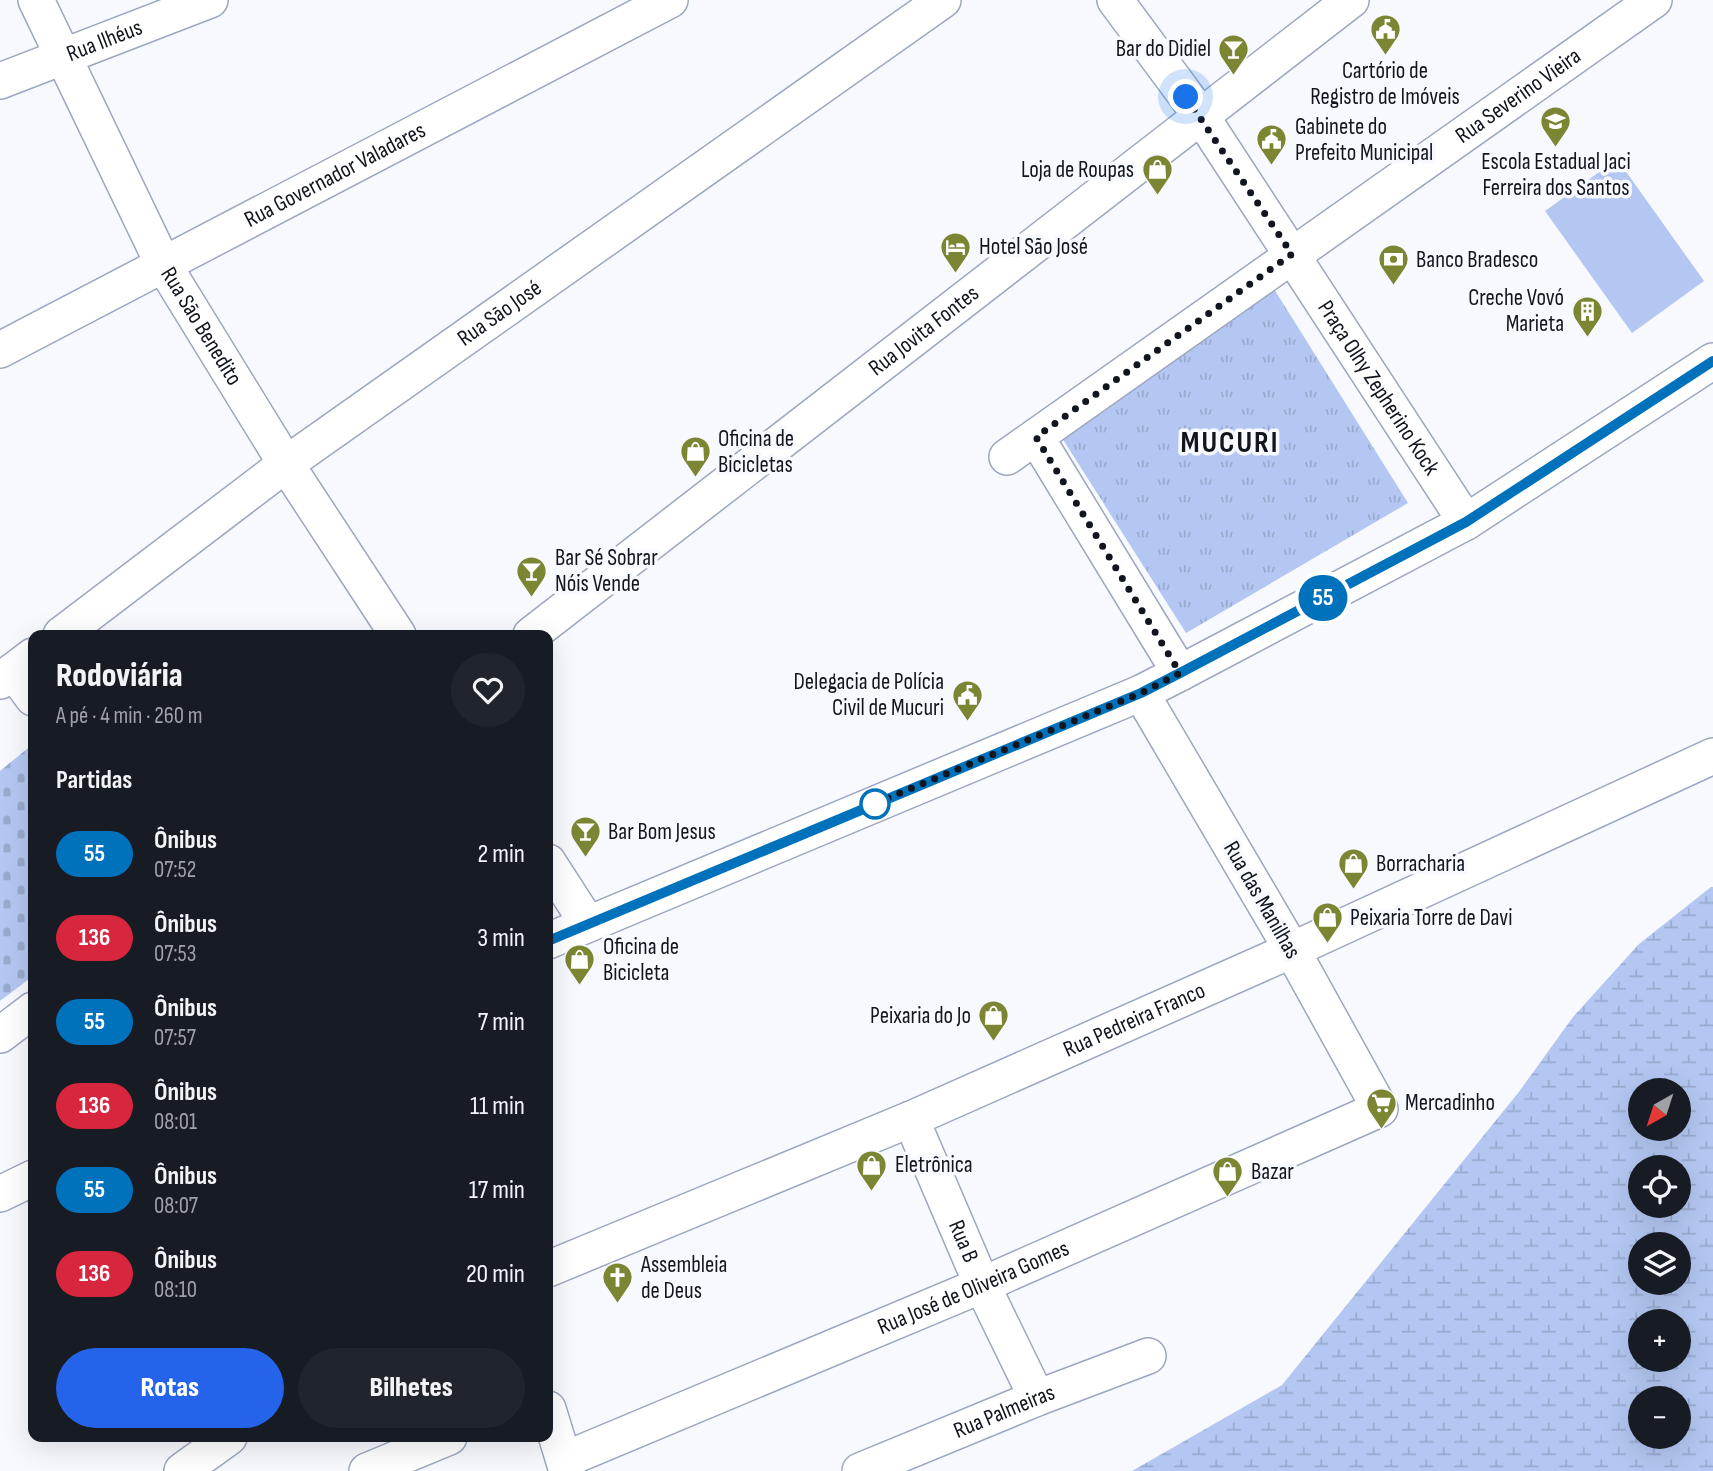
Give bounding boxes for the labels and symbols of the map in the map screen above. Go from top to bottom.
street label: Rua Ilhéus [63,13,146,68]
public building icon: Cartório de Registro de Imóveis [1368,13,1402,57]
bar icon: Bar do Didiel [1217,32,1251,76]
place label: Bar do Didiel [1116,35,1211,63]
street label: Rua Severino Vieira [1450,42,1586,150]
place label: Cartório de Registro de Imóveis [1310,57,1460,111]
your location [1168,79,1203,114]
school or university icon: Escola Estadual Jaci Ferreira dos Santos [1539,104,1573,148]
place label: Gabinete do Prefeito Municipal [1295,113,1433,167]
street label: Rua Governador Valadares [240,116,430,234]
public building icon: Gabinete do Prefeito Municipal [1255,123,1289,167]
place label: Escola Estadual Jaci Ferreira dos Santos [1481,148,1631,202]
shop icon: Loja de Roupas [1140,153,1174,197]
place label: Loja de Roupas [1021,156,1134,184]
hotel icon: Hotel São José [939,230,973,274]
place label: Hotel São José [979,233,1088,261]
bank icon: Banco Bradesco [1376,243,1410,287]
place label: Banco Bradesco [1416,246,1538,274]
street label: Rua São Benedito [154,262,248,390]
street label: Rua São José [452,274,547,352]
street label: Rua Jovita Fontes [863,279,985,382]
place label: Creche Vovó Marieta [1468,284,1564,338]
building icon: Creche Vovó Marieta [1570,294,1604,338]
street label: Praça Olhy Zepherino Kock [1311,295,1446,481]
place label: Oficina de Bicicletas [718,425,794,479]
district label: MUCURI [1181,425,1280,461]
shop icon: Oficina de Bicicletas [678,435,712,479]
place label: Bar Sé Sobrar Nóis Vende [555,544,658,598]
bar icon: Bar Sé Sobrar Nóis Vende [515,554,549,598]
line badge: 55 [1292,575,1354,621]
place label: Delegacia de Polícia Civil de Mucuri [794,668,944,722]
public building icon: Delegacia de Polícia Civil de Mucuri [950,678,984,722]
unlabelled marker [860,789,890,819]
bar icon: Bar Bom Jesus [568,815,602,859]
place label: Bar Bom Jesus [608,818,716,846]
street label: Rua das Manilhas [1217,836,1307,964]
shop icon: Borracharia [1336,847,1370,891]
place label: Borracharia [1376,850,1465,878]
shop icon: Peixaria Torre de Davi [1310,901,1344,945]
place label: Peixaria Torre de Davi [1350,904,1513,932]
place label: Oficina de Bicicleta [603,933,679,987]
shop icon: Oficina de Bicicleta [563,943,597,987]
street label: Rua Pedreira Franco [1059,976,1209,1064]
shop icon: Peixaria do Jo [977,999,1011,1043]
place label: Peixaria do Jo [870,1002,971,1030]
north arrow [1628,1078,1690,1141]
supermarket icon: Mercadinho [1365,1086,1399,1130]
place label: Mercadinho [1405,1089,1495,1117]
shop icon: Eletrônica [855,1148,889,1192]
place label: Eletrônica [895,1151,973,1179]
shop icon: Bazar [1211,1155,1245,1199]
place label: Bazar [1251,1158,1294,1186]
street label: Rua B [942,1216,985,1267]
street label: Rua José de Oliveira Gomes [873,1234,1073,1341]
place label: Assembleia de Deus [640,1251,727,1305]
church icon: Assembleia de Deus [601,1261,635,1305]
street label: Rua Palmeiras [949,1379,1059,1445]

